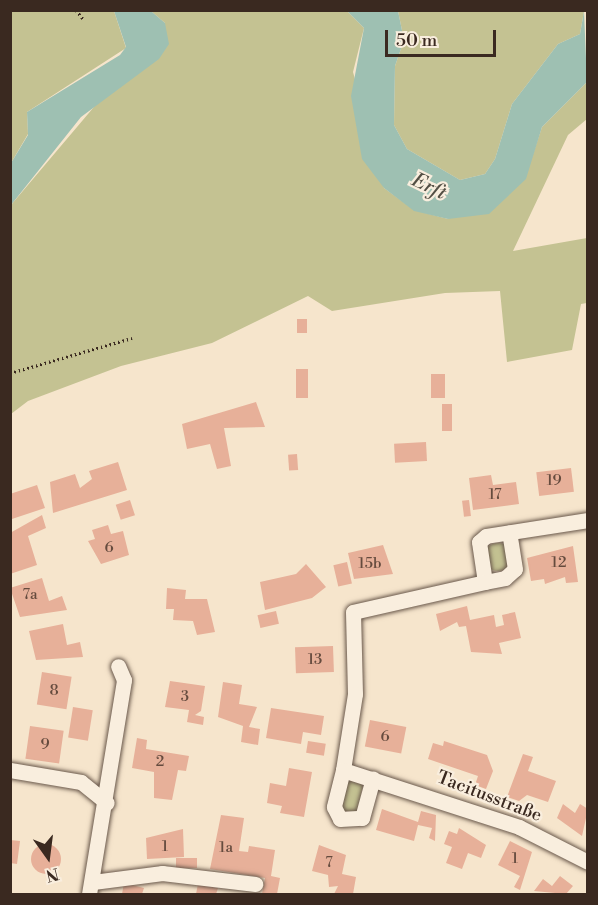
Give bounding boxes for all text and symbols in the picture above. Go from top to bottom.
scale bar [388,18,499,56]
text: 50 m [396,29,437,52]
water label: Erft [408,169,450,205]
house number: 19 [546,472,562,490]
house number: 17 [488,486,502,504]
house number: 6 [104,539,114,557]
house number: 12 [551,554,567,572]
house number: 15b [358,555,382,573]
house number: 7a [22,586,38,604]
house number: 13 [308,651,322,669]
house number: 8 [49,682,59,700]
house number: 3 [181,688,189,706]
house number: 6 [380,728,390,746]
house number: 9 [40,736,50,754]
house number: 2 [156,753,164,771]
street label: Tacitusstraße [434,767,544,827]
north arrow [18,827,78,887]
house number: 1 [162,838,168,856]
house number: 1a [219,839,233,857]
house number: 1 [512,850,518,868]
house number: 7 [325,854,333,872]
text: N [44,863,61,886]

